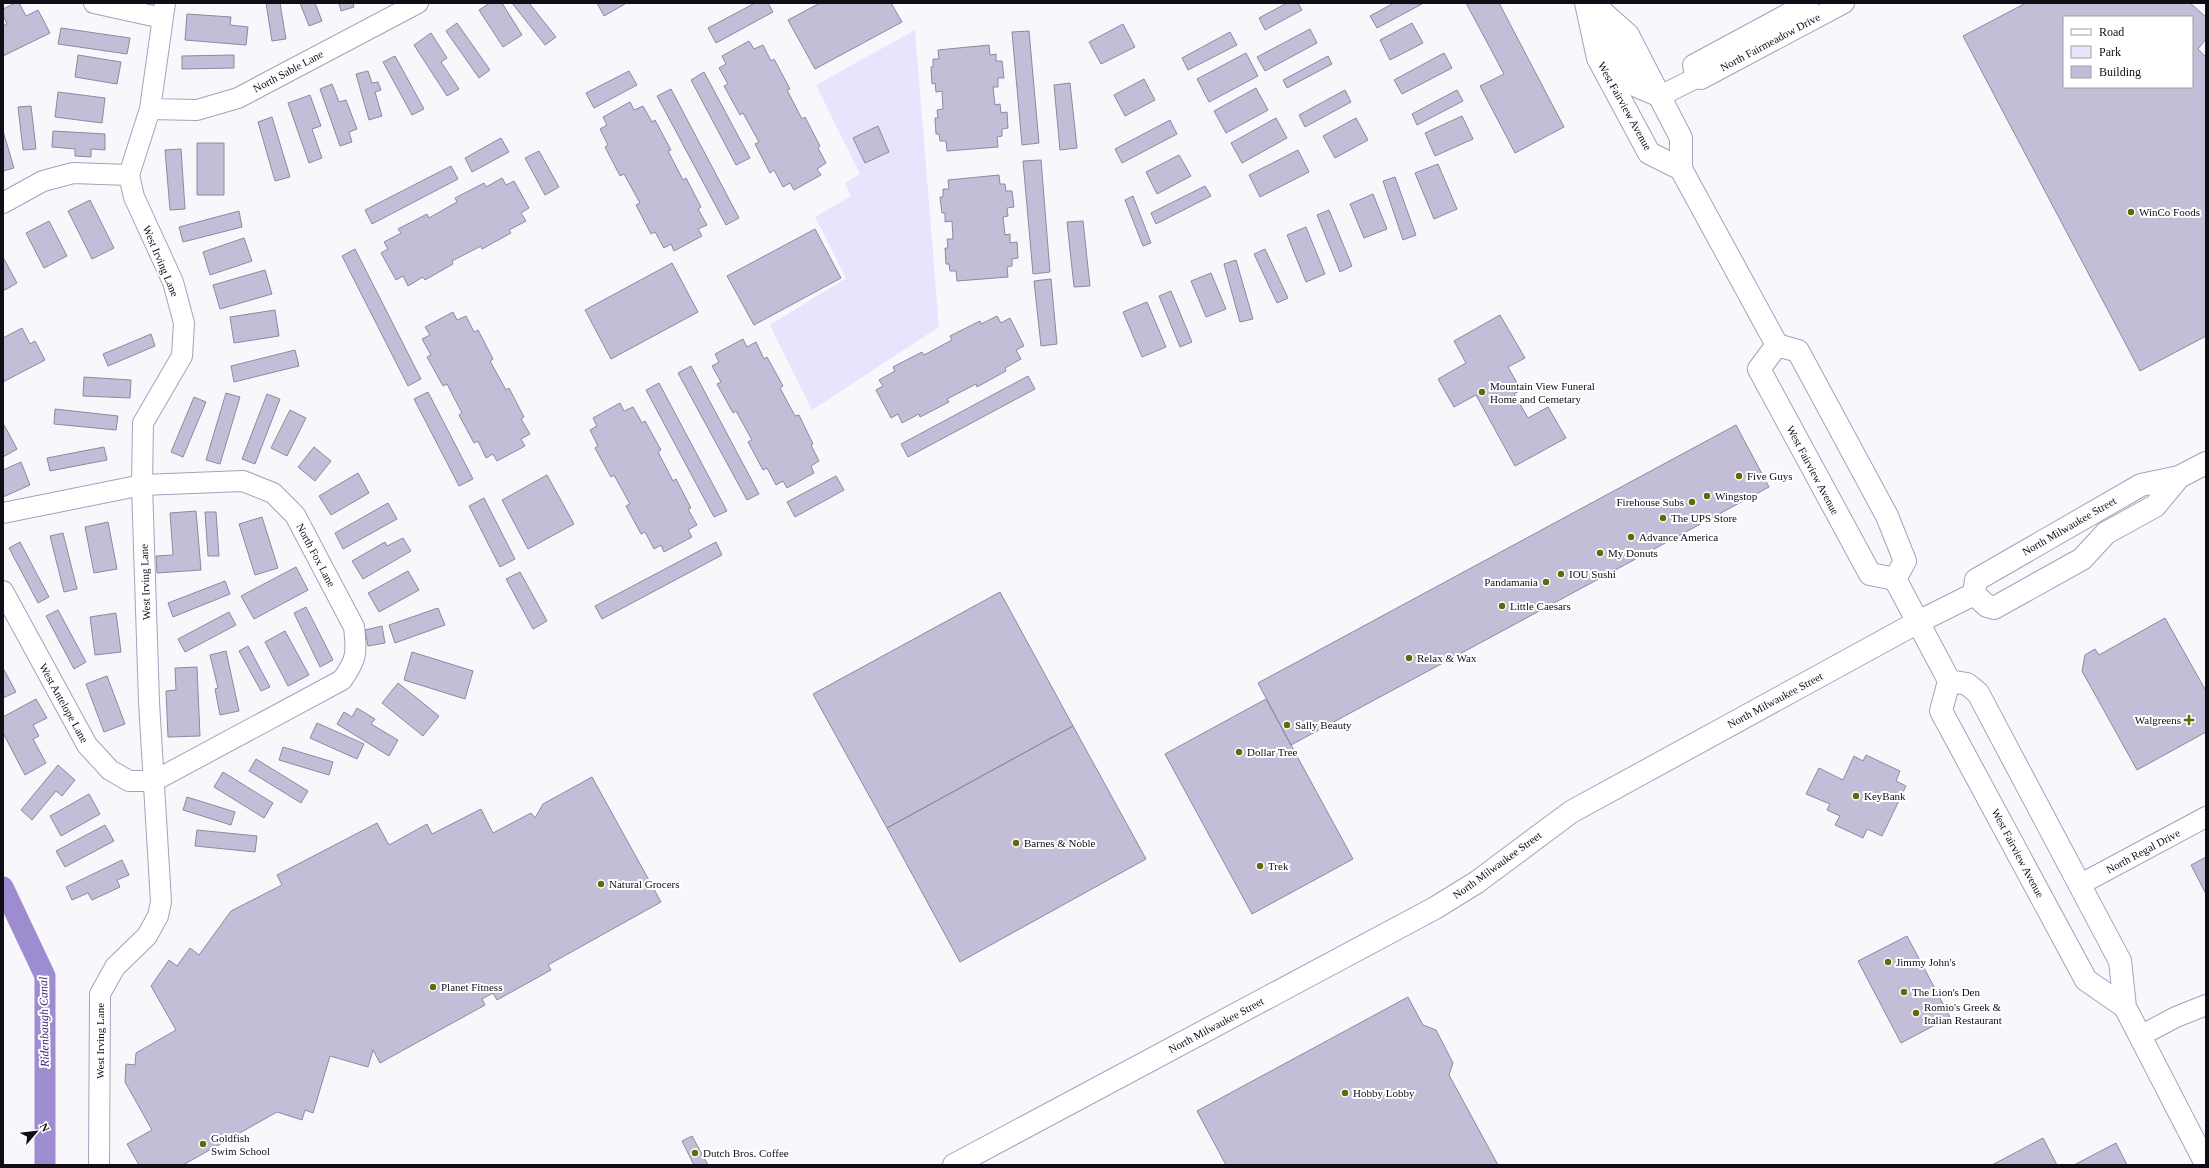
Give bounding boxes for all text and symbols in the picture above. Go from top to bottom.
street label: North Fairmeadow Drive [1718,11,1822,73]
legend [2063,16,2193,88]
text: Road [2099,25,2124,39]
text: Park [2099,45,2121,59]
street label: North Sable Lane [251,47,325,95]
street label: West Fairview Avenue [1596,60,1654,152]
text: Building [2099,65,2141,79]
place label: WinCo Foods [2139,206,2200,218]
marker: WinCo Foods [2126,207,2136,217]
street label: West Irving Lane [141,224,181,298]
place label: Mountain View Funeral Home and Cemetary [1490,380,1595,405]
marker: Mountain View Funeral Home and Cemetary [1477,387,1487,397]
street label: West Fairview Avenue [1784,423,1842,517]
place label: Five Guys [1747,470,1793,482]
marker: Five Guys [1734,471,1744,481]
place label: Wingstop [1715,490,1758,502]
marker: Wingstop [1702,491,1712,501]
street label: North Milwaukee Street [2020,494,2118,558]
place label: Firehouse Subs [1616,496,1684,508]
marker: Firehouse Subs [1687,497,1697,507]
place label: The UPS Store [1671,512,1737,524]
marker: The UPS Store [1658,513,1668,523]
street label: North Fox Lane [294,521,338,589]
place label: Advance America [1639,531,1718,543]
marker: Advance America [1626,532,1636,542]
street label: West Irving Lane [138,544,152,620]
place label: My Donuts [1608,547,1658,559]
marker: My Donuts [1595,548,1605,558]
place label: IOU Sushi [1569,568,1616,580]
marker: IOU Sushi [1556,569,1566,579]
place label: Pandamania [1484,576,1538,588]
marker: Pandamania [1541,577,1551,587]
place label: Little Caesars [1510,600,1571,612]
marker: Little Caesars [1497,601,1507,611]
place label: Relax & Wax [1417,652,1477,664]
marker: Relax & Wax [1404,653,1414,663]
street label: West Antelope Lane [37,661,91,745]
street label: North Milwaukee Street [1725,670,1825,730]
place label: Walgreens [2135,714,2181,726]
marker: Walgreens [2184,715,2194,725]
place label: Sally Beauty [1295,719,1352,731]
marker: Sally Beauty [1282,720,1292,730]
place label: Dollar Tree [1247,746,1298,758]
marker: Dollar Tree [1234,747,1244,757]
place label: KeyBank [1864,790,1906,802]
marker: KeyBank [1851,791,1861,801]
street label: West Fairview Avenue [1989,806,2047,900]
street label: North Regal Drive [2104,826,2182,876]
street label: North Milwaukee Street [1450,829,1544,901]
place label: Barnes & Noble [1024,837,1096,849]
marker: Barnes & Noble [1011,838,1021,848]
place label: Trek [1268,860,1289,872]
marker: Trek [1255,861,1265,871]
place label: Natural Grocers [609,878,680,890]
marker: Natural Grocers [596,879,606,889]
place label: Jimmy John's [1896,956,1956,968]
marker: Jimmy John's [1883,957,1893,967]
water label: Ridenbaugh Canal [36,976,52,1068]
place label: Planet Fitness [441,981,502,993]
marker: Planet Fitness [428,982,438,992]
place label: The Lion's Den [1912,986,1980,998]
marker: The Lion's Den [1899,987,1909,997]
street label: North Milwaukee Street [1166,995,1266,1055]
place label: Romio's Greek & Italian Restaurant [1924,1001,2002,1026]
street label: West Irving Lane [94,1003,106,1079]
marker: Romio's Greek & Italian Restaurant [1911,1008,1921,1018]
place label: Hobby Lobby [1353,1087,1415,1099]
marker: Hobby Lobby [1340,1088,1350,1098]
north arrow [16,1112,56,1152]
text: N [38,1121,52,1134]
place label: Goldfish Swim School [211,1132,270,1157]
marker: Goldfish Swim School [198,1139,208,1149]
place label: Dutch Bros. Coffee [703,1147,789,1159]
marker: Dutch Bros. Coffee [690,1148,700,1158]

